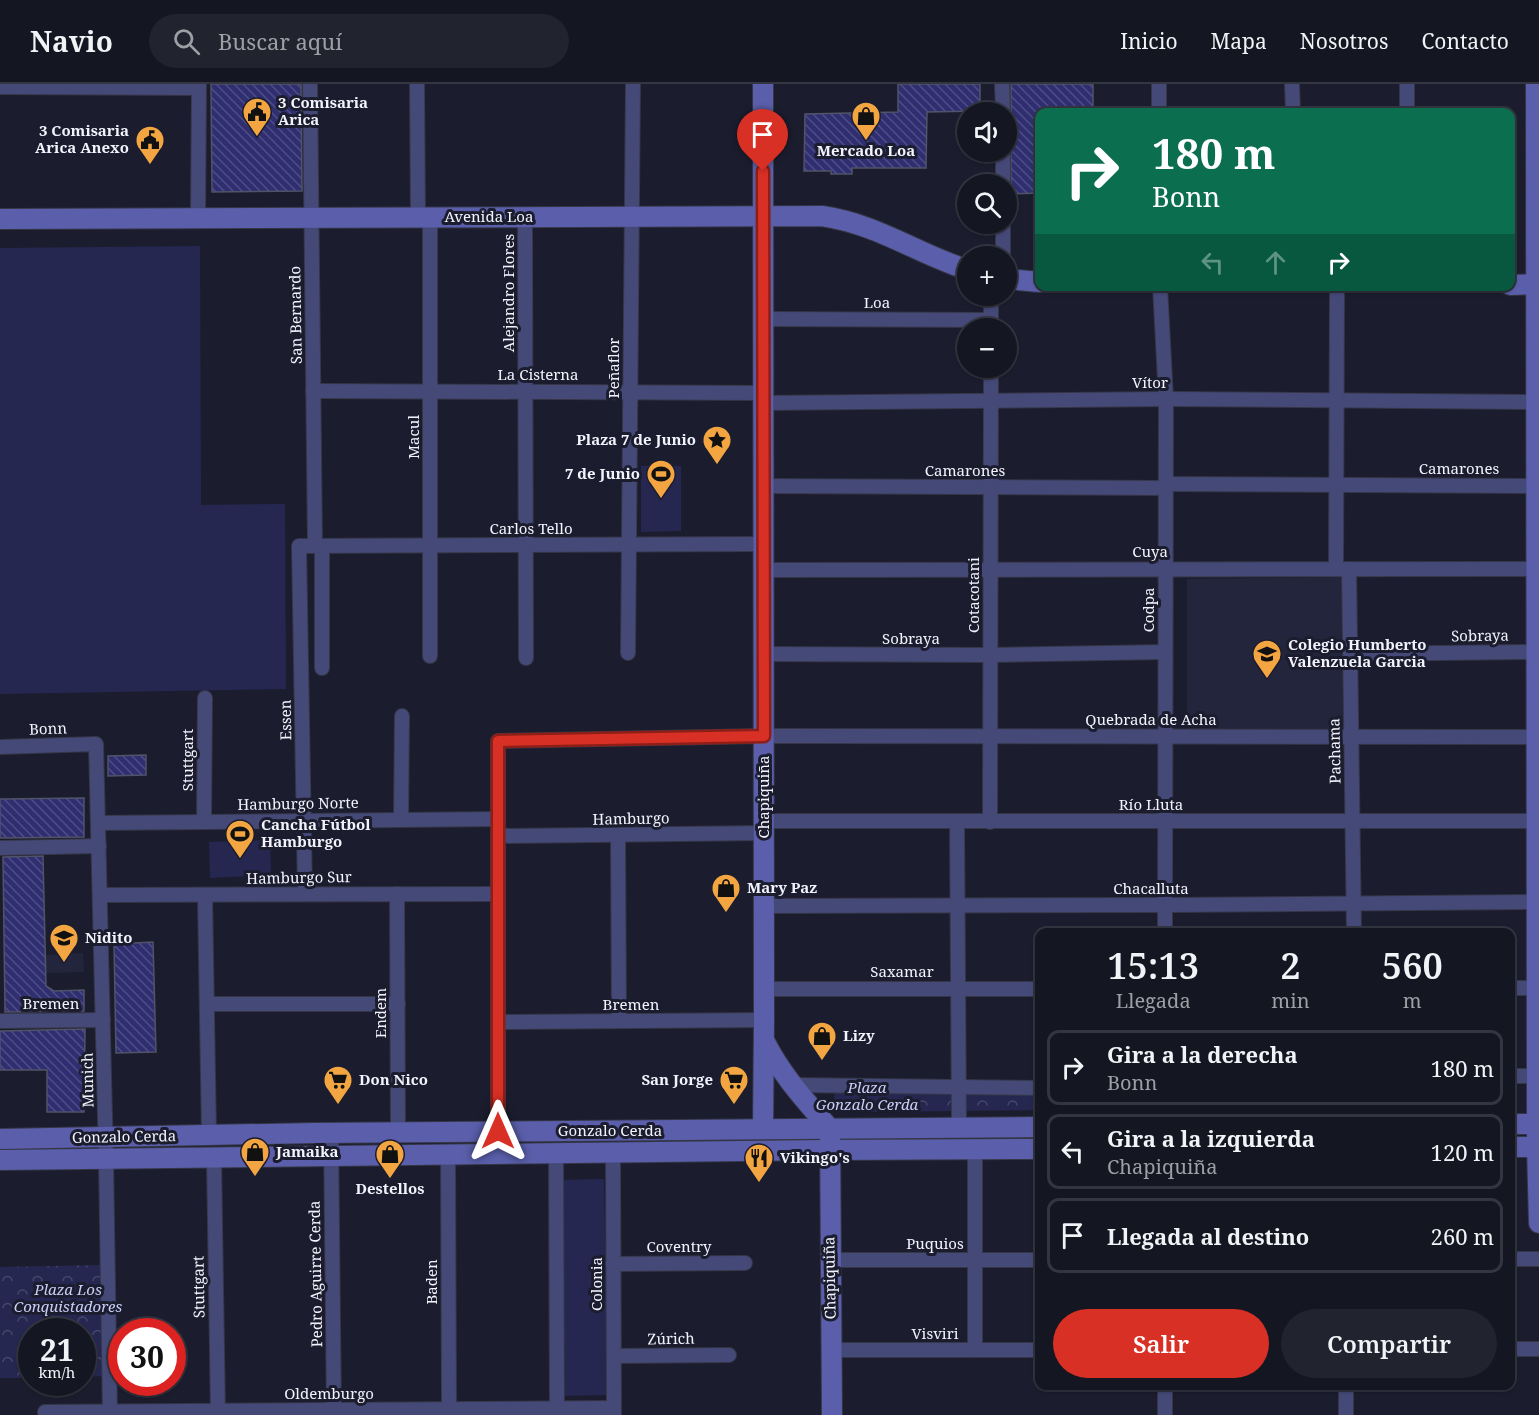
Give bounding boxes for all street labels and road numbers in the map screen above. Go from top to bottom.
street label: Avenida Loa [445,206,533,226]
street label: Alejandro Flores [498,233,518,352]
street label: San Bernardo [284,266,306,364]
street label: Loa [864,292,890,312]
street label: Peñaflor [603,338,623,398]
street label: La Cisterna [498,364,578,384]
street label: Vítor [1132,372,1168,392]
street label: Macul [403,415,423,459]
street label: Camarones [1419,458,1499,478]
street label: Camarones [925,460,1005,480]
street label: Carlos Tello [489,518,573,538]
street label: Cuya [1132,541,1168,561]
street label: Cotacotani [963,557,983,633]
street label: Codpa [1138,588,1158,632]
street label: Sobraya [1451,624,1509,646]
street label: Sobraya [882,628,940,648]
street label: Essen [275,699,295,740]
street label: Quebrada de Acha [1085,709,1217,729]
street label: Bonn [29,717,68,739]
street label: Pachama [1323,718,1345,784]
street label: Stuttgart [177,729,197,791]
street label: Chapiquiña [753,756,773,838]
street label: Hamburgo Norte [237,792,359,814]
street label: Río Lluta [1119,794,1183,814]
street label: Hamburgo [592,807,670,829]
street label: Hamburgo Sur [246,866,352,888]
street label: Chacalluta [1113,878,1189,898]
street label: Saxamar [870,961,934,981]
street label: Endem [370,988,390,1038]
street label: Bremen [23,993,80,1013]
street label: Bremen [603,994,660,1014]
street label: Munich [77,1052,97,1108]
street label: Gonzalo Cerda [558,1120,662,1140]
street label: Gonzalo Cerda [72,1125,176,1147]
street label: Pedro Aguirre Cerda [304,1201,326,1347]
street label: Puquios [906,1233,964,1253]
street label: Coventry [646,1236,712,1256]
street label: Chapiquiña [818,1236,840,1320]
street label: Stuttgart [187,1256,209,1318]
street label: Colonia [586,1257,606,1311]
street label: Baden [421,1259,441,1305]
street label: Visviri [911,1323,959,1343]
street label: Zúrich [647,1328,695,1348]
street label: Oldemburgo [284,1383,374,1403]

